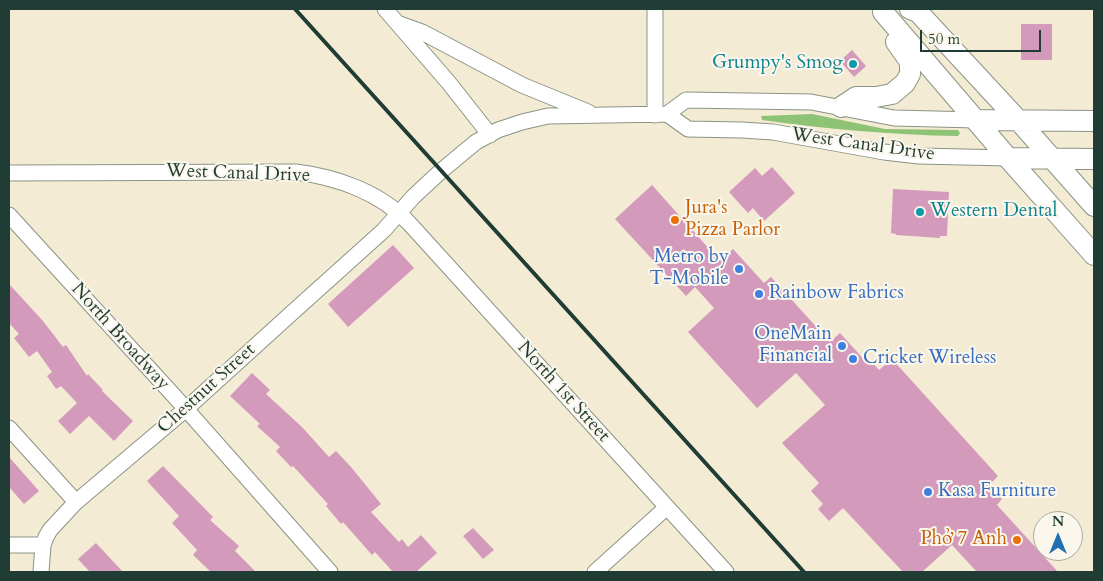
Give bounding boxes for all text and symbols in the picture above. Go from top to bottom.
scale bar [923,20,1044,52]
text: 50 m [928,29,960,49]
place label: Grumpy's Smog [712,53,843,75]
marker: Grumpy's Smog [847,58,859,70]
street label: West Canal Drive [790,124,936,166]
street label: West Canal Drive [165,160,311,188]
place label: Jura's Pizza Parlor [685,198,780,242]
place label: Western Dental [930,201,1057,223]
marker: Western Dental [914,206,926,218]
marker: Jura's Pizza Parlor [669,214,681,226]
place label: Metro by T-Mobile [649,247,729,291]
marker: Metro by T-Mobile [733,263,745,275]
street label: North Broadway [66,279,174,395]
place label: Rainbow Fabrics [769,283,904,305]
marker: Rainbow Fabrics [753,288,765,300]
place label: OneMain Financial [754,324,832,368]
street label: North 1st Street [512,337,614,447]
street label: Chestnut Street [153,339,261,439]
marker: OneMain Financial [836,340,848,352]
place label: Cricket Wireless [863,348,996,370]
marker: Cricket Wireless [847,353,859,365]
place label: Kasa Furniture [938,481,1056,503]
marker: Kasa Furniture [922,486,934,498]
north arrow [1033,511,1083,561]
text: N [1052,512,1064,531]
place label: Phở 7 Anh [920,529,1007,551]
marker: Phở 7 Anh [1011,534,1023,546]

